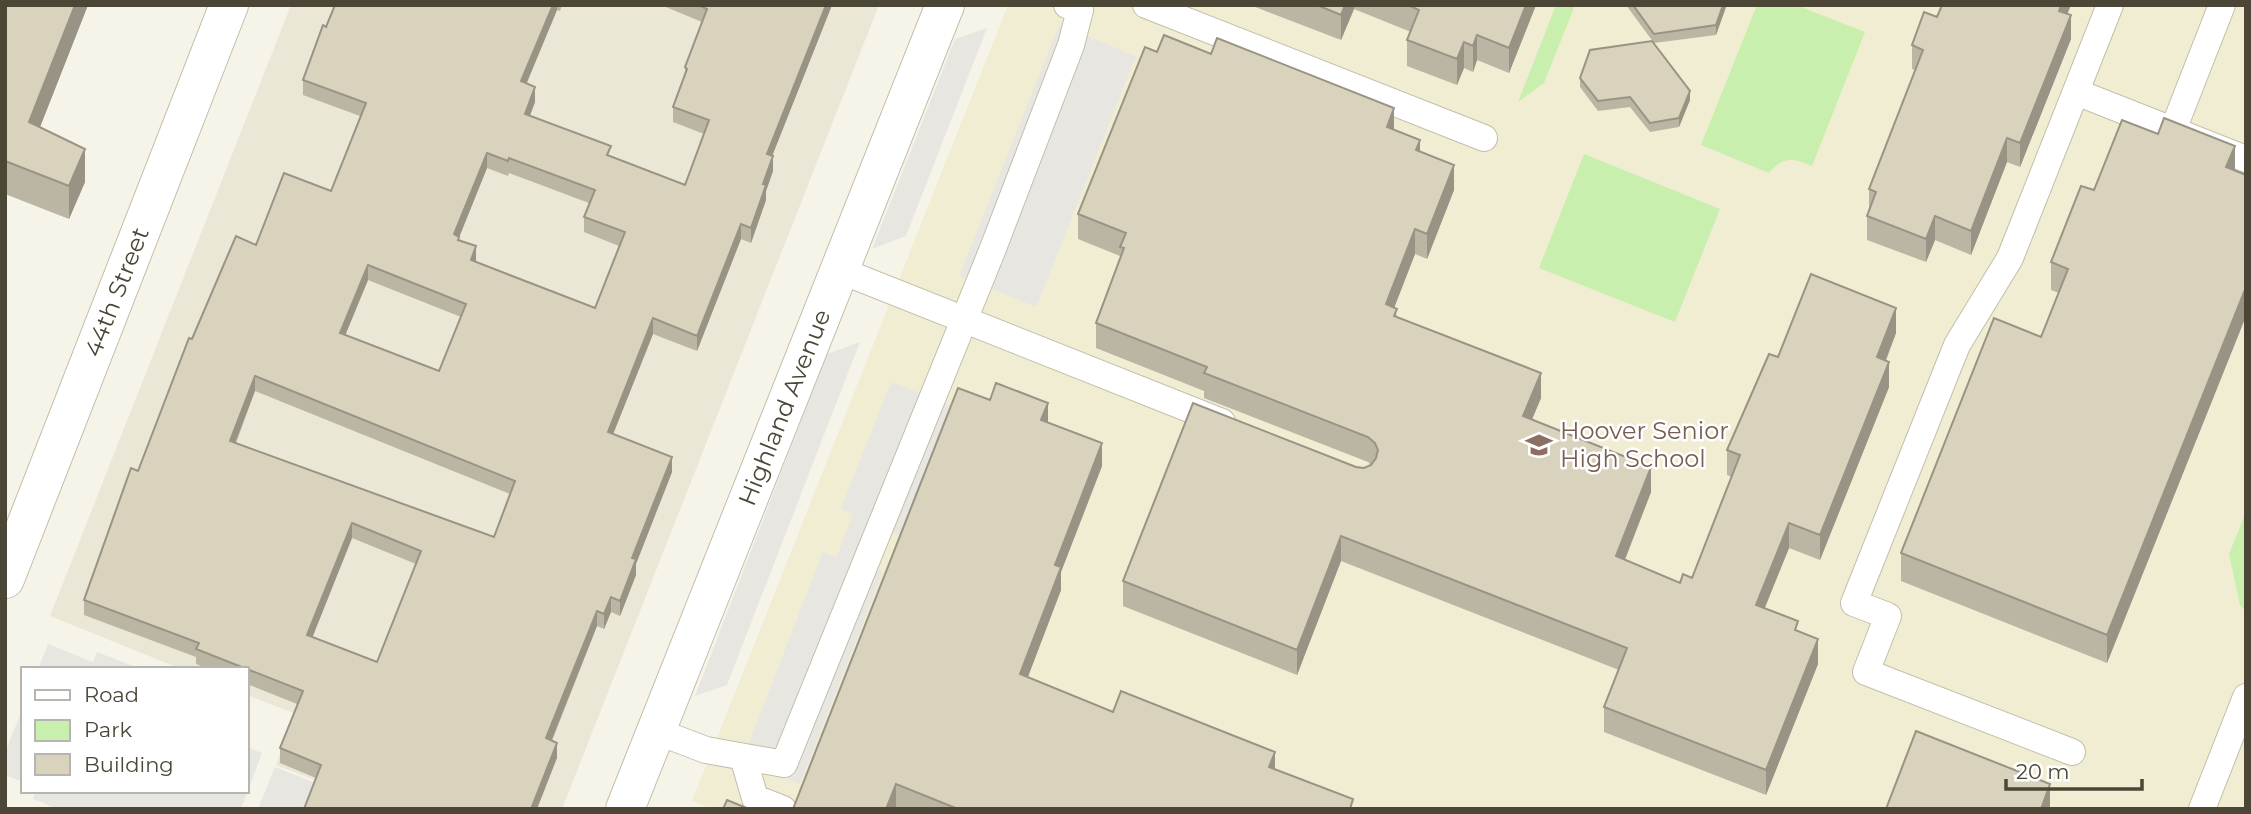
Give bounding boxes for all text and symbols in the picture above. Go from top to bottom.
street label: 44th Street [78,223,155,361]
street label: Highland Avenue [732,305,836,510]
place label: Hoover Senior High School [1560,416,1729,473]
school or university icon: Hoover Senior High School [1524,430,1554,460]
legend [21,667,248,793]
text: Road [84,682,139,707]
text: Park [84,717,132,742]
scale bar [2006,748,2142,792]
text: Building [84,752,174,777]
text: 20 m [2016,759,2070,784]

